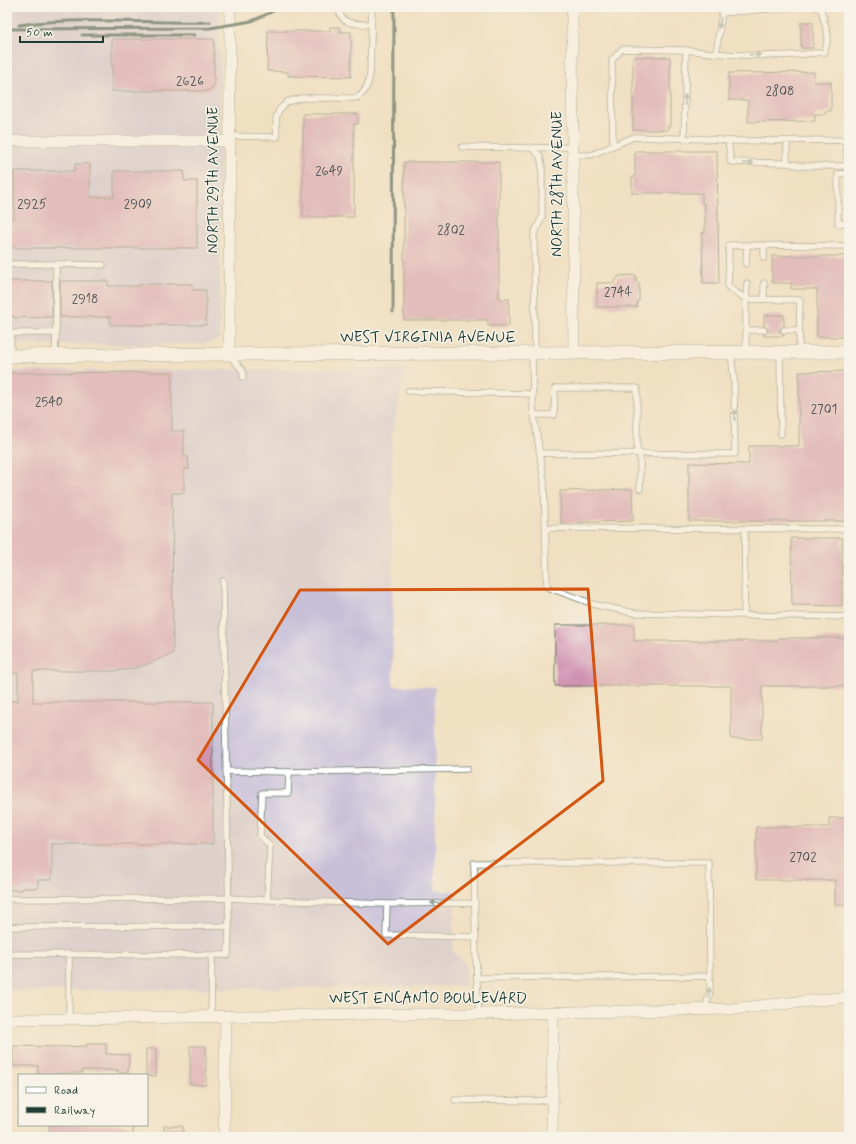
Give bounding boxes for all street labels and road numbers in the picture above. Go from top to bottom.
street label: NORTH 29TH AVENUE [204,106,224,253]
street label: NORTH 28TH AVENUE [548,111,568,257]
street label: WEST VIRGINIA AVENUE [340,328,516,348]
street label: WEST ENCANTO BOULEVARD [329,989,527,1009]

